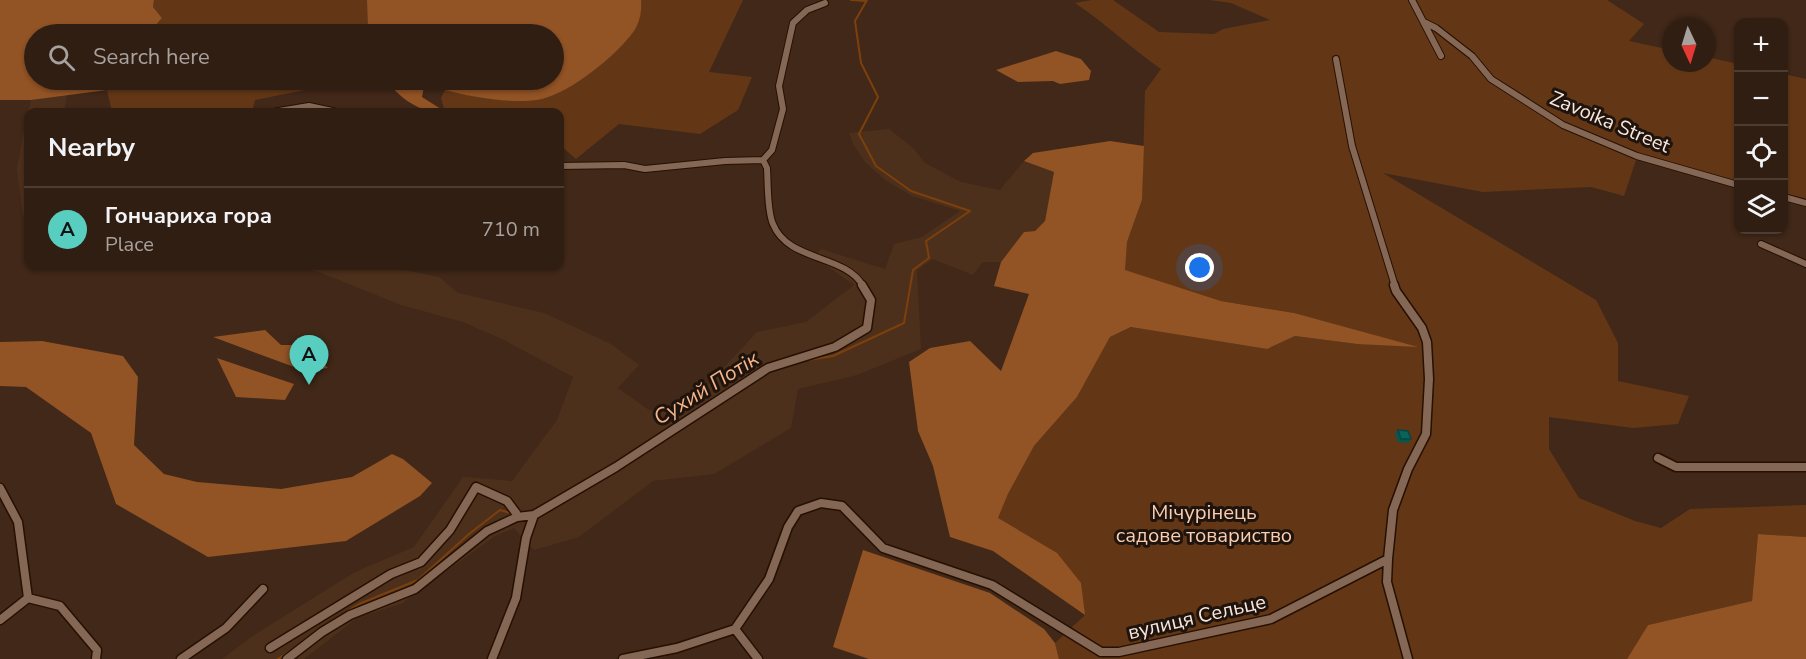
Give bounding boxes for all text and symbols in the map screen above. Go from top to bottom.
north arrow [1662,18,1716,72]
map controls [1734,18,1788,234]
button: + [1734,18,1788,72]
search box [24,24,564,90]
icon: search [45,41,78,74]
text: Search here [93,42,210,72]
button: − [1734,72,1788,126]
street label: Zavoika Street [1546,85,1675,160]
button: locate [1734,126,1788,180]
text: Nearby [48,130,135,165]
button: layers [1734,180,1788,234]
text: Гончариха гора [105,201,272,231]
text: A [60,216,75,243]
text: 710 m [482,216,540,243]
text: Place [105,231,154,258]
your location [1185,253,1214,282]
pin: A [290,336,328,385]
water label: Сухий Потік [648,344,765,431]
park label: Мічурінець садове товариство [1116,499,1292,549]
street label: вулиця Сельце [1125,588,1269,646]

